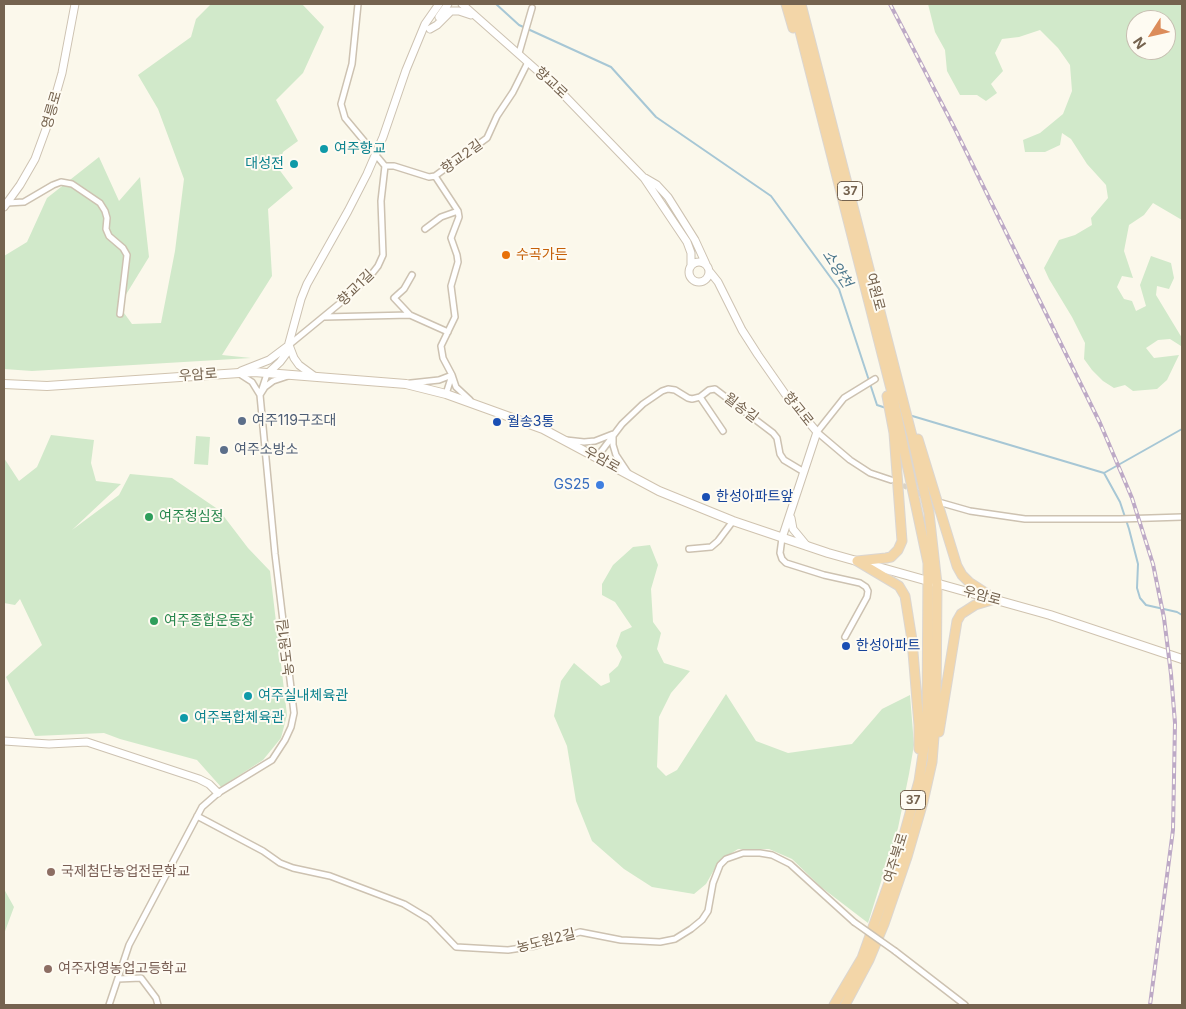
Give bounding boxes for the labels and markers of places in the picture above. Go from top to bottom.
place label: 여주향교 [334,141,386,157]
marker: 여주향교 [318,143,330,155]
place label: 대성전 [245,156,284,172]
marker: 대성전 [288,158,300,170]
place label: 수곡가든 [516,247,568,263]
marker: 수곡가든 [500,249,512,261]
place label: 여주119구조대 [252,413,336,429]
place label: 월송3통 [507,414,554,430]
marker: 여주119구조대 [236,415,248,427]
marker: 월송3통 [491,416,503,428]
place label: 여주소방소 [234,442,298,458]
marker: 여주소방소 [218,444,230,456]
place label: GS25 [554,477,590,493]
marker: GS25 [594,479,606,491]
place label: 한성아파트앞 [716,489,793,505]
marker: 한성아파트앞 [700,491,712,503]
place label: 여주청심정 [159,509,223,525]
marker: 여주청심정 [143,511,155,523]
place label: 여주종합운동장 [164,613,254,629]
marker: 여주종합운동장 [148,615,160,627]
place label: 한성아파트 [856,638,920,654]
marker: 한성아파트 [840,640,852,652]
place label: 여주실내체육관 [258,688,348,704]
marker: 여주실내체육관 [242,690,254,702]
place label: 여주복합체육관 [194,710,284,726]
marker: 여주복합체육관 [178,712,190,724]
place label: 국제첨단농업전문학교 [61,864,190,880]
marker: 국제첨단농업전문학교 [45,866,57,878]
place label: 여주자영농업고등학교 [58,961,187,977]
marker: 여주자영농업고등학교 [42,963,54,975]

